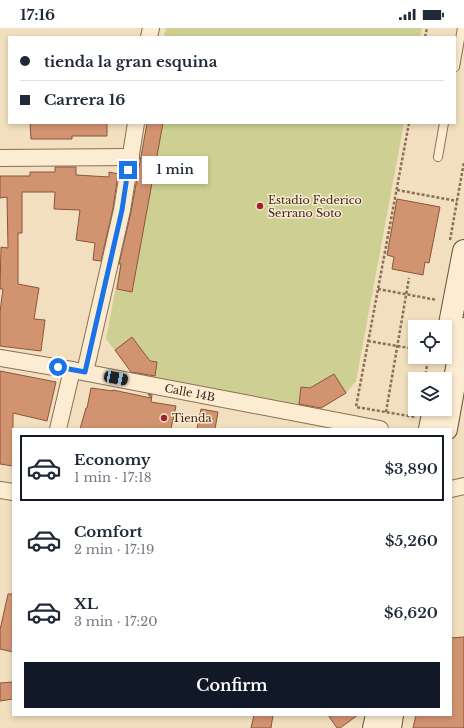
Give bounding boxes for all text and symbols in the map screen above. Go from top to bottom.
text: 17:16 [20,5,55,24]
text: tienda la gran esquina [44,52,217,71]
text: Carrera 16 [44,90,125,109]
callout: 1 min [142,156,208,184]
route end [119,161,137,179]
text: 1 min [156,161,194,178]
place label: Estadio Federico Serrano Soto [268,193,362,220]
marker: Estadio Federico Serrano Soto [255,201,265,211]
map controls [408,320,452,416]
button: locate [408,320,452,364]
route start [49,358,67,376]
car [103,370,129,386]
button: layers [408,372,452,416]
street label: Calle 14B [163,381,216,404]
place label: Tienda [172,411,213,425]
marker: Tienda [159,413,169,423]
icon: car [26,450,62,486]
text: Economy [74,450,151,469]
text: $3,890 [385,459,438,478]
text: 1 min · 17:18 [74,469,152,486]
icon: car [26,522,62,558]
text: Comfort [74,522,142,541]
text: $5,260 [385,531,438,550]
text: 2 min · 17:19 [74,541,154,558]
icon: car [26,594,62,630]
text: XL [74,594,98,613]
text: $6,620 [384,603,438,622]
text: 3 min · 17:20 [74,613,158,630]
button: Confirm [24,662,440,708]

